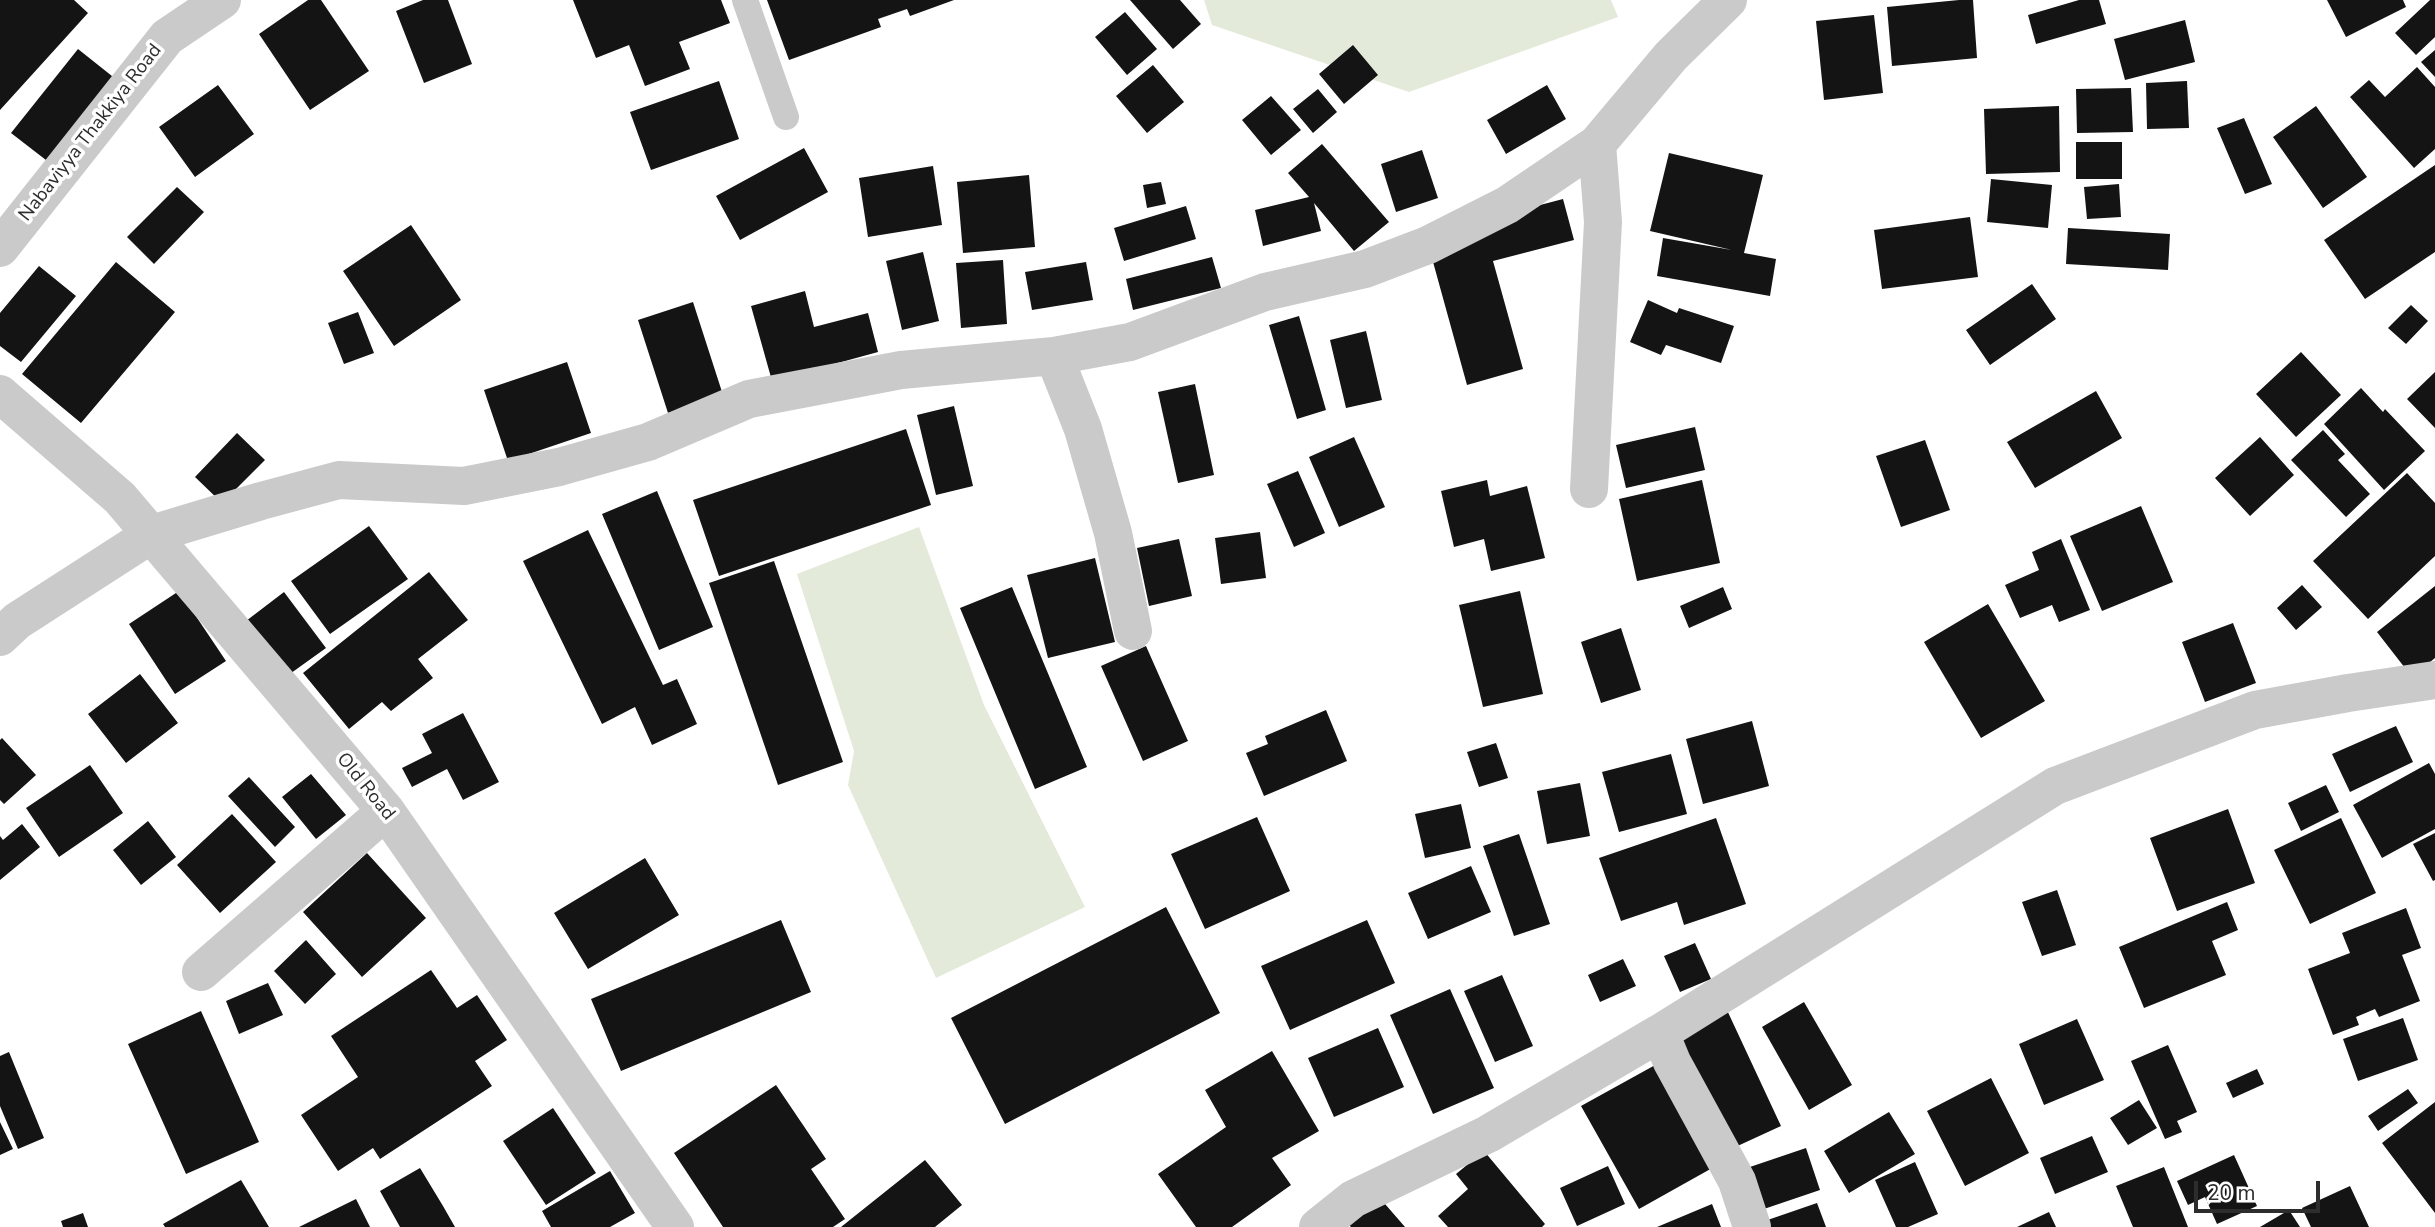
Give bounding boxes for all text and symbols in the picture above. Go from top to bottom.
street label: Nabaviyya Thakkiya Road [15,40,167,226]
street label: Old Road [331,749,399,825]
scale bar [2197,1168,2323,1212]
text: 20 m [2207,1179,2256,1207]

